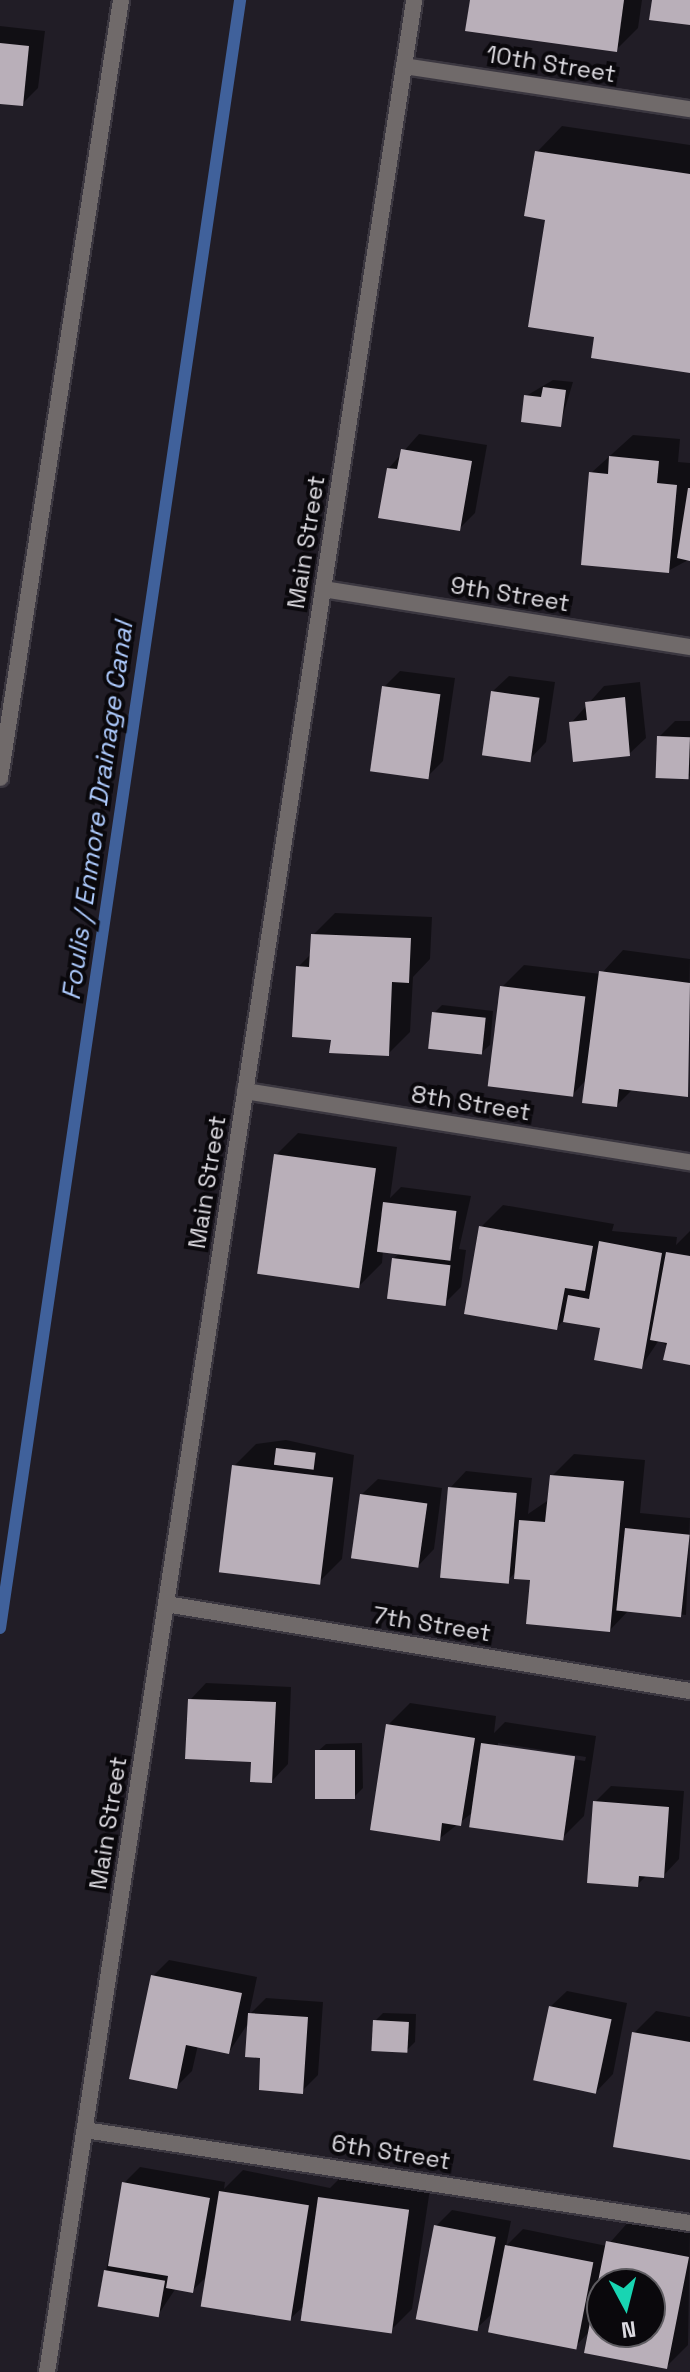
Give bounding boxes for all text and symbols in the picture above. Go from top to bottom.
street label: 10th Street [484,40,618,88]
street label: Main Street [281,473,331,611]
street label: 9th Street [449,570,571,618]
water label: Foulis / Enmore Drainage Canal [56,620,140,1002]
street label: 8th Street [409,1079,533,1127]
street label: Main Street [182,1113,232,1251]
street label: 7th Street [371,1600,493,1648]
street label: Main Street [83,1754,133,1892]
street label: 6th Street [330,2128,452,2176]
north arrow [586,2268,666,2348]
text: N [620,2315,638,2345]

